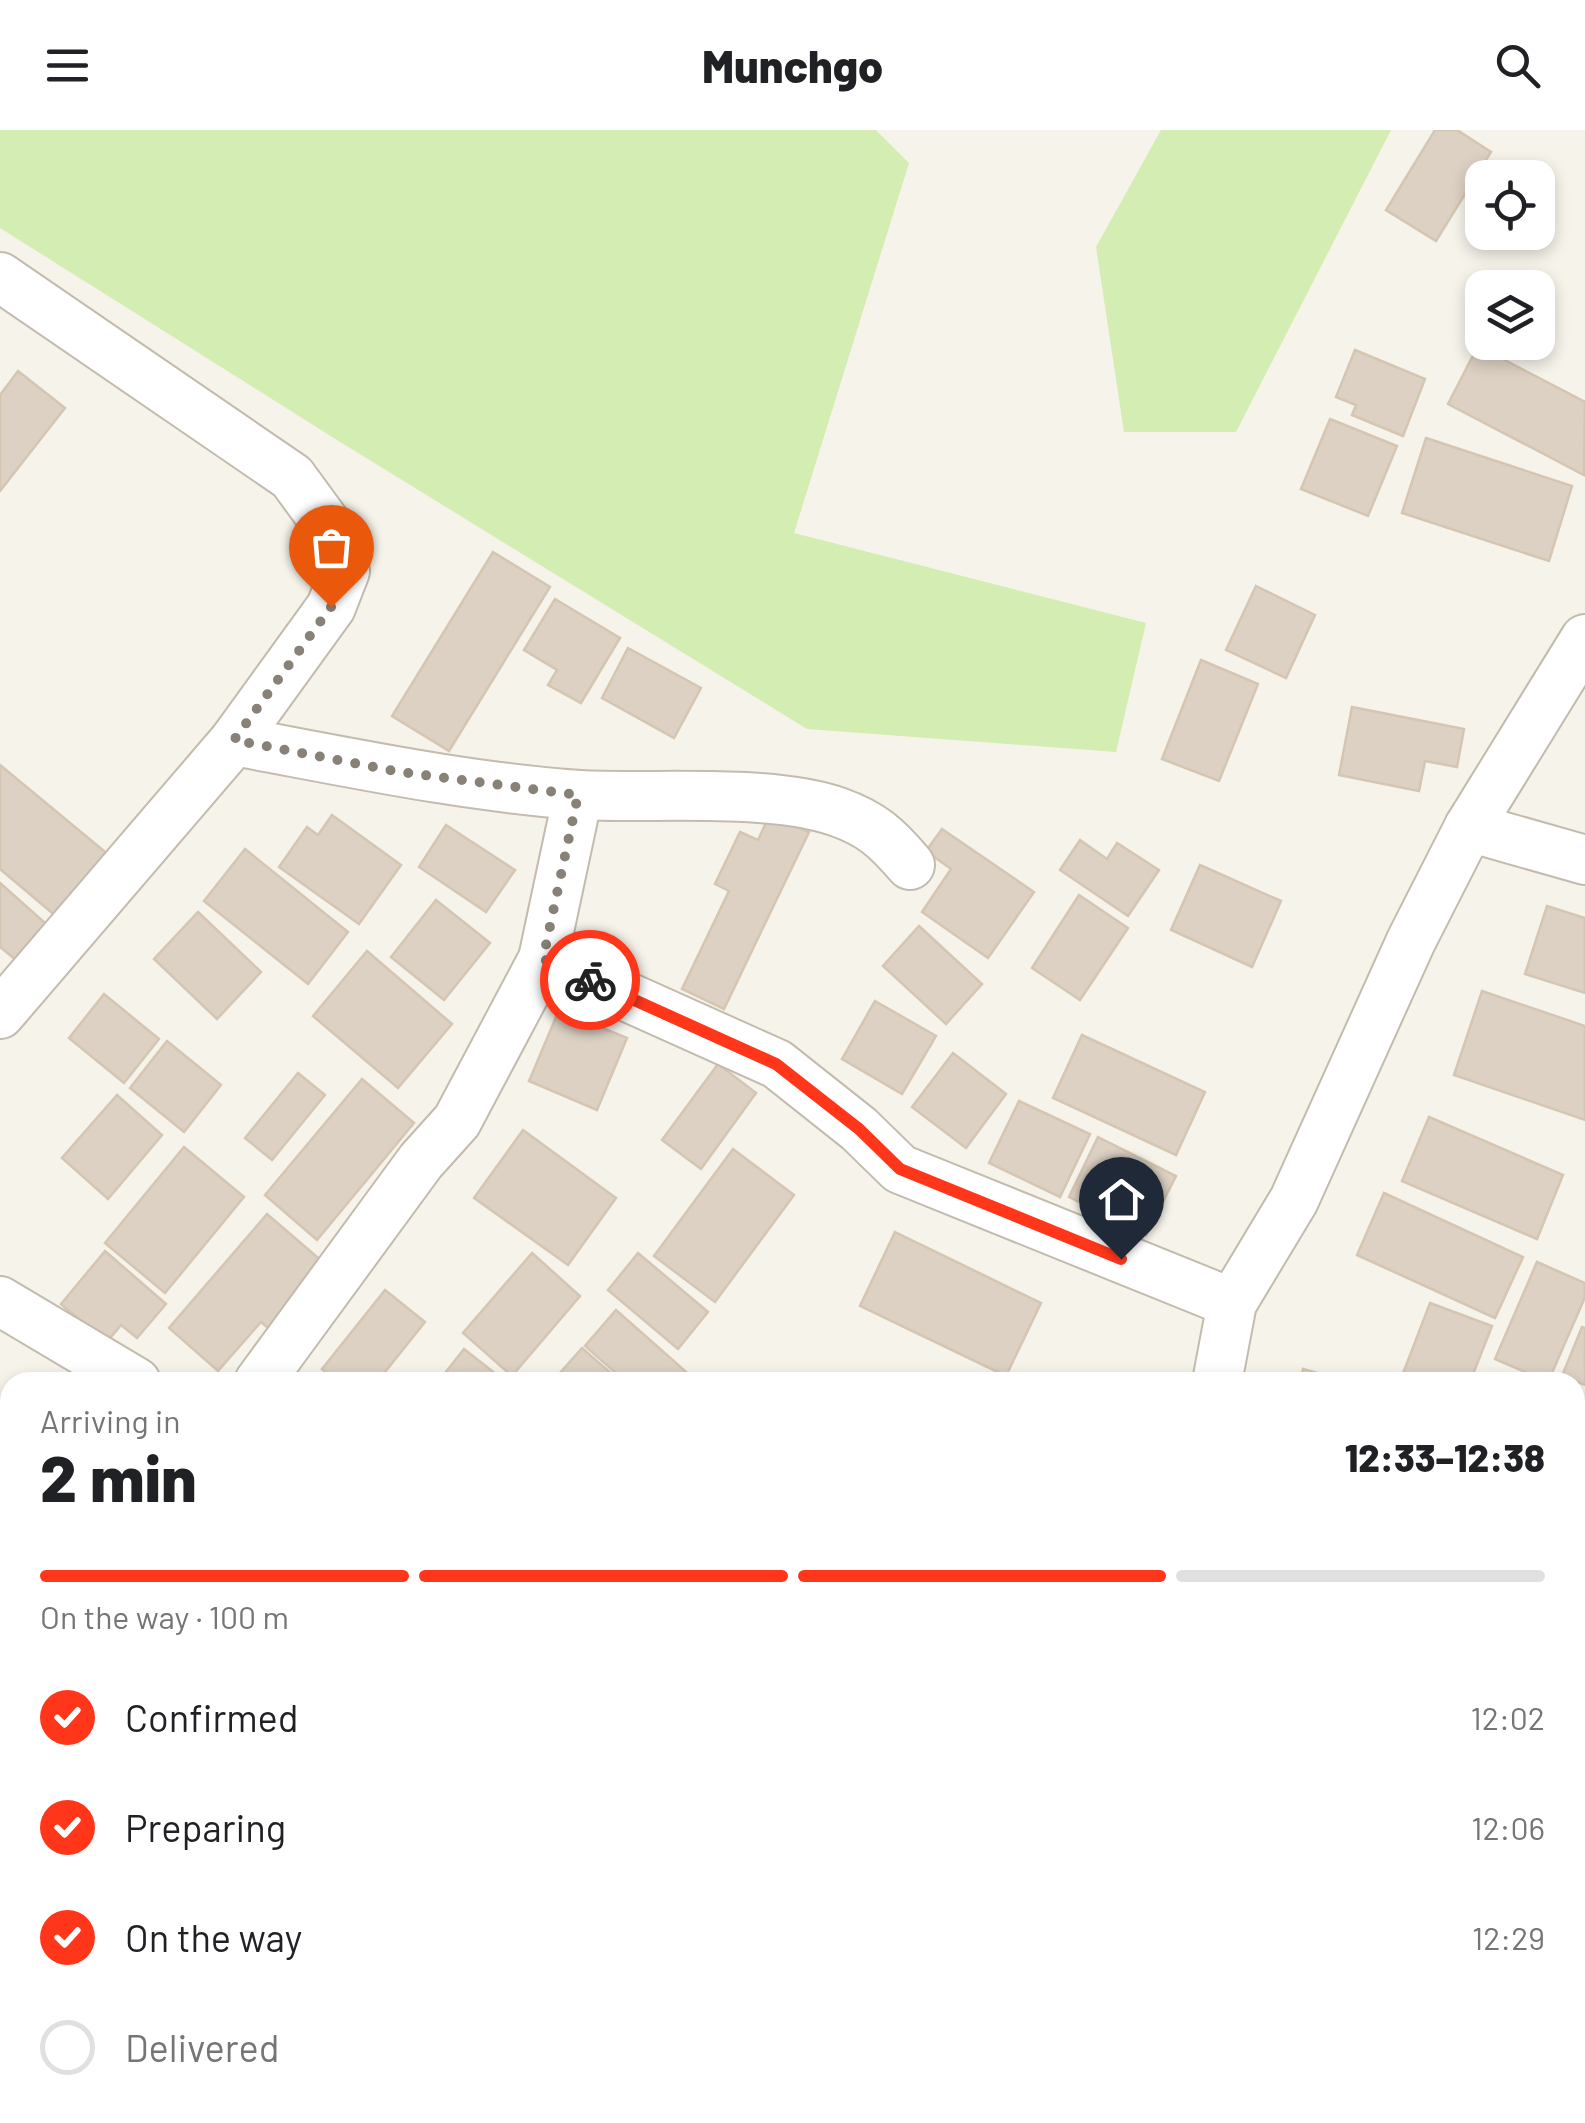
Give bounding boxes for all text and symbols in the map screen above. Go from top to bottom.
icon: menu [40,38,95,93]
text: Munchgo [702,38,883,92]
icon: search [1490,38,1545,93]
map controls [1465,160,1555,360]
button: locate [1465,160,1555,250]
button: layers [1465,270,1555,360]
pin [289,505,374,608]
icon: bag [304,520,359,575]
courier [540,930,640,1030]
icon: bike [563,953,618,1008]
pin [1079,1157,1164,1260]
icon: home [1094,1172,1149,1227]
text: Arriving in [40,1401,180,1439]
text: 12:33–12:38 [1345,1434,1545,1480]
text: 2 min [40,1437,197,1515]
text: On the way · 100 m [40,1597,289,1635]
icon: check [40,1690,95,1745]
text: Confirmed [125,1694,298,1740]
text: 12:02 [1471,1698,1545,1736]
icon: check [40,1800,95,1855]
text: Preparing [125,1804,286,1850]
text: 12:06 [1471,1808,1545,1846]
icon: check [40,1910,95,1965]
text: On the way [125,1914,302,1960]
text: 12:29 [1472,1918,1545,1956]
text: Delivered [125,2024,279,2070]

